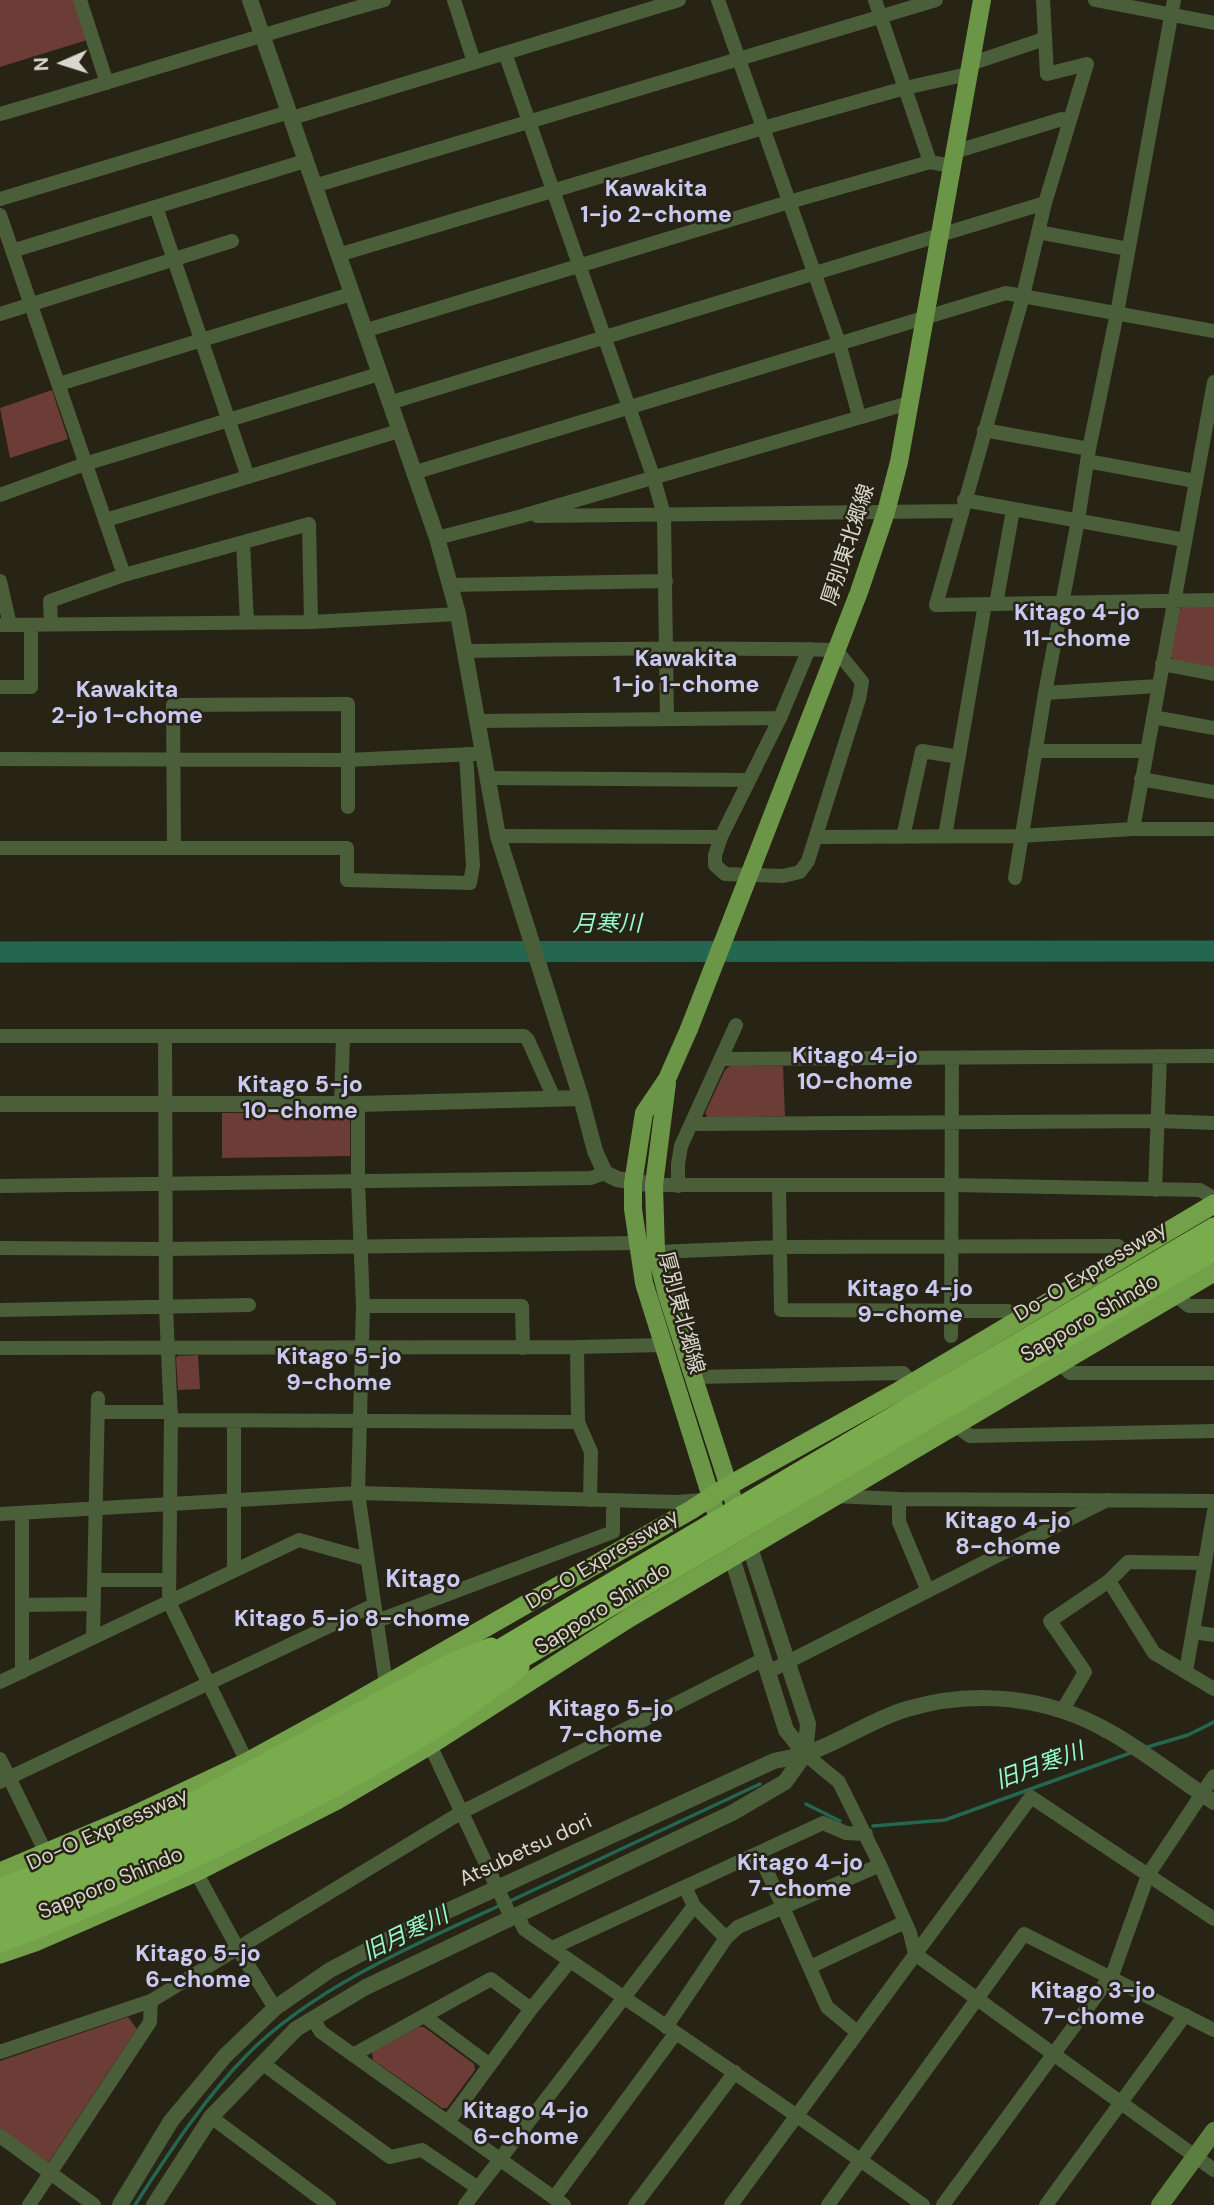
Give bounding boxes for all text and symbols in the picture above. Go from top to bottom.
north arrow [28,28,98,98]
text: N [29,57,54,72]
district label: Kawakita 1-jo 2-chome [580,176,732,230]
street label: 厚別東北郷線 [818,481,880,609]
district label: Kitago 4-jo 11-chome [1014,600,1140,654]
district label: Kawakita 1-jo 1-chome [613,646,759,700]
district label: Kawakita 2-jo 1-chome [51,677,203,731]
water label: 月寒川 [573,911,641,939]
district label: Kitago 4-jo 10-chome [792,1043,918,1097]
district label: Kitago 5-jo 10-chome [237,1072,363,1126]
street label: Do-O Expressway [1010,1216,1172,1328]
street label: 厚別東北郷線 [652,1249,708,1377]
street label: Sapporo Shindo [1017,1269,1163,1369]
district label: Kitago 4-jo 9-chome [847,1276,973,1330]
district label: Kitago 5-jo 9-chome [276,1344,402,1398]
street label: Do-O Expressway [522,1504,684,1616]
district label: Kitago 4-jo 8-chome [945,1508,1071,1562]
street label: Sapporo Shindo [531,1557,675,1661]
district label: Kitago [385,1567,461,1595]
district label: Kitago 5-jo 8-chome [234,1606,470,1634]
district label: Kitago 5-jo 7-chome [548,1696,674,1750]
water label: 旧月寒川 [992,1738,1088,1796]
street label: Do-O Expressway [23,1783,193,1877]
street label: Atsubetsu dori [456,1809,596,1893]
street label: Sapporo Shindo [35,1842,187,1926]
district label: Kitago 4-jo 7-chome [737,1850,863,1904]
water label: 旧月寒川 [359,1902,453,1968]
district label: Kitago 5-jo 6-chome [135,1941,261,1995]
district label: Kitago 3-jo 7-chome [1031,1978,1155,2032]
district label: Kitago 4-jo 6-chome [463,2098,589,2152]

